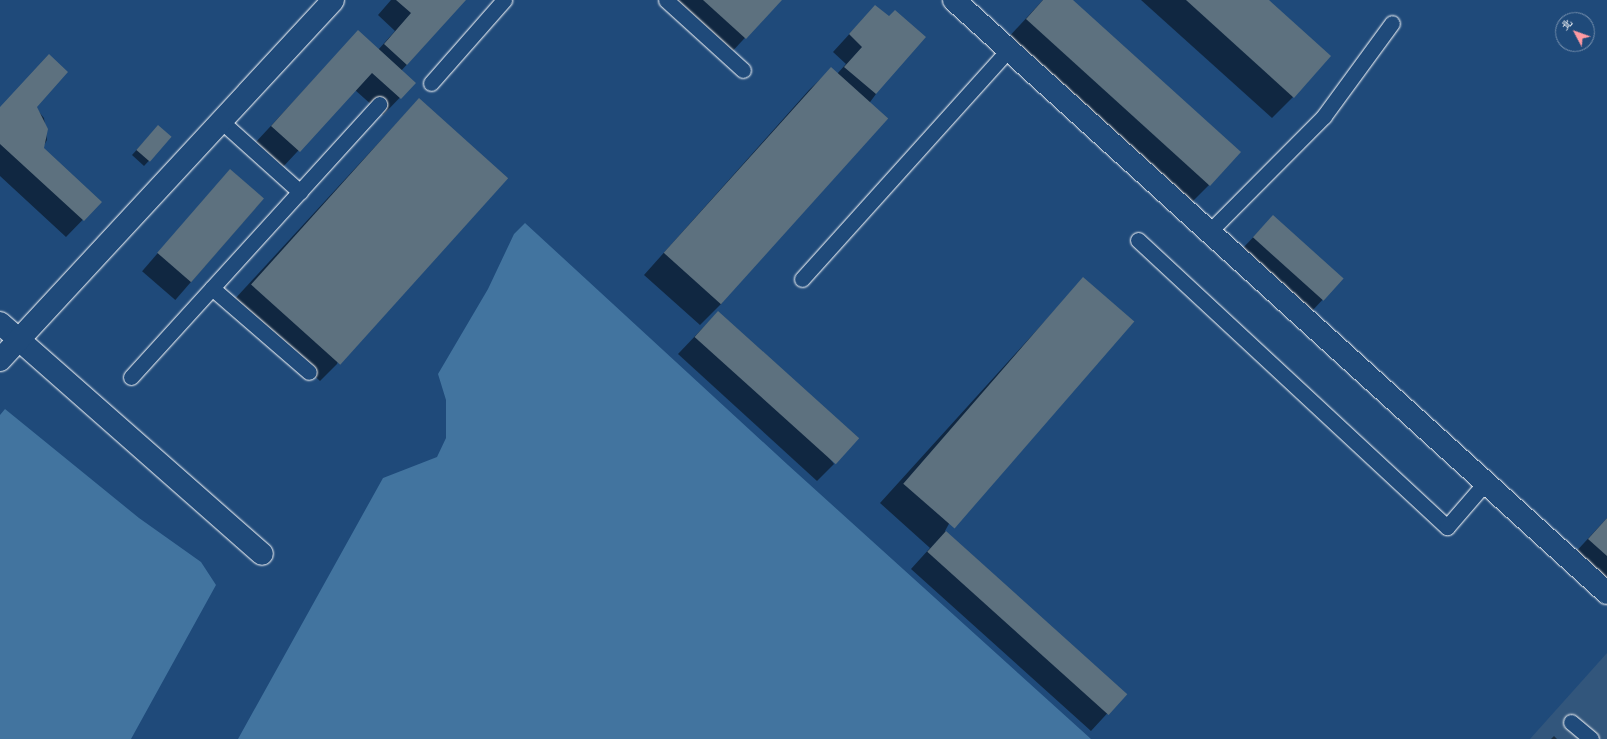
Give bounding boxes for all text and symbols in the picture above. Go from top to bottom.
north arrow [1555,12,1595,52]
text: 北 [1558,16,1575,33]

